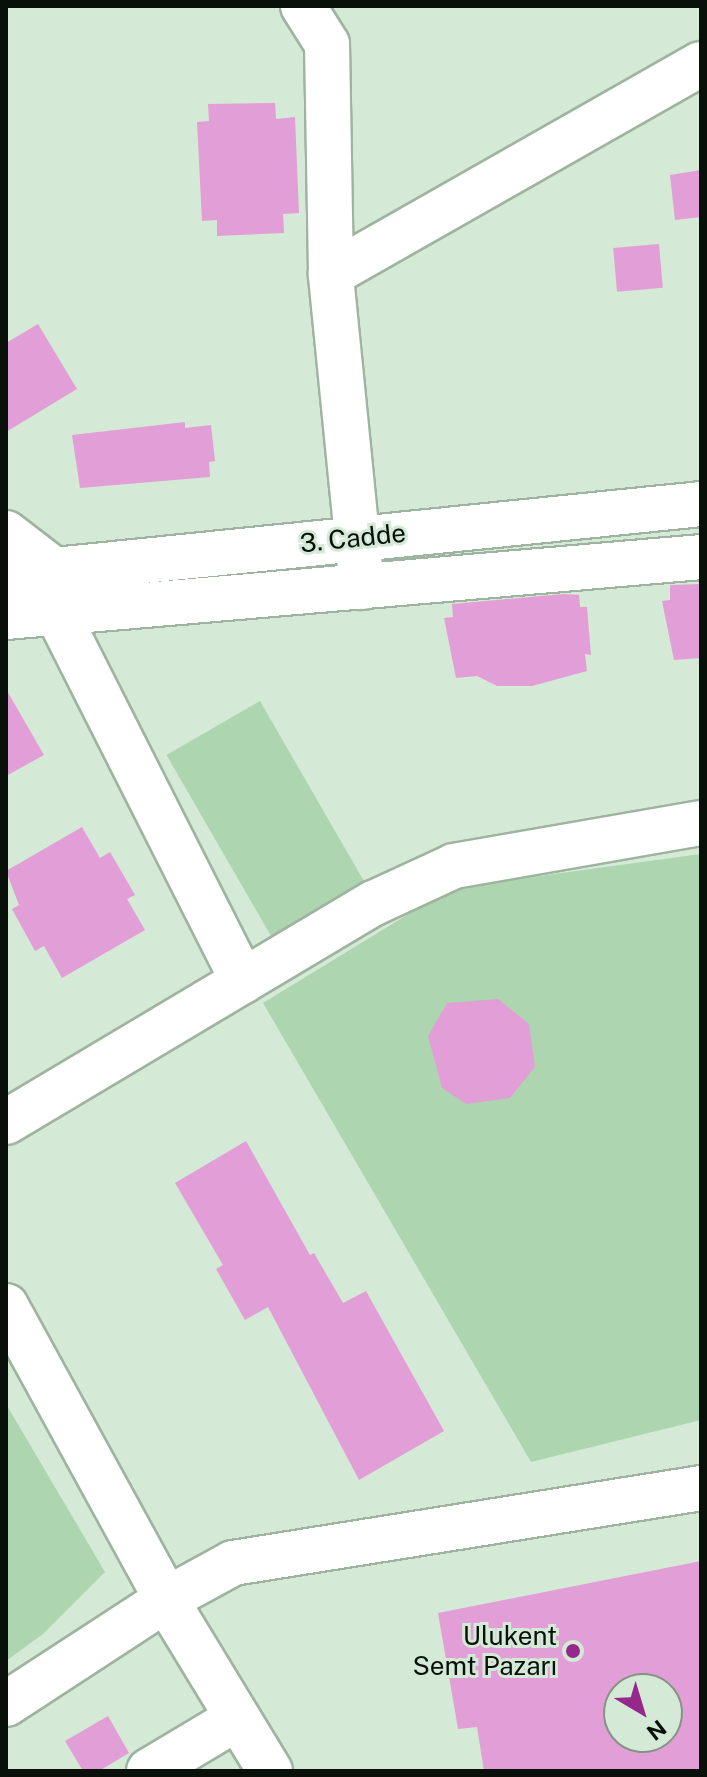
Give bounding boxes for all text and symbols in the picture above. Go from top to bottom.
street label: 3. Cadde [298,517,408,559]
place label: Ulukent Semt Pazarı [412,1620,557,1682]
marker: Ulukent Semt Pazarı [564,1642,582,1660]
north arrow [603,1673,683,1753]
text: N [642,1715,671,1746]

